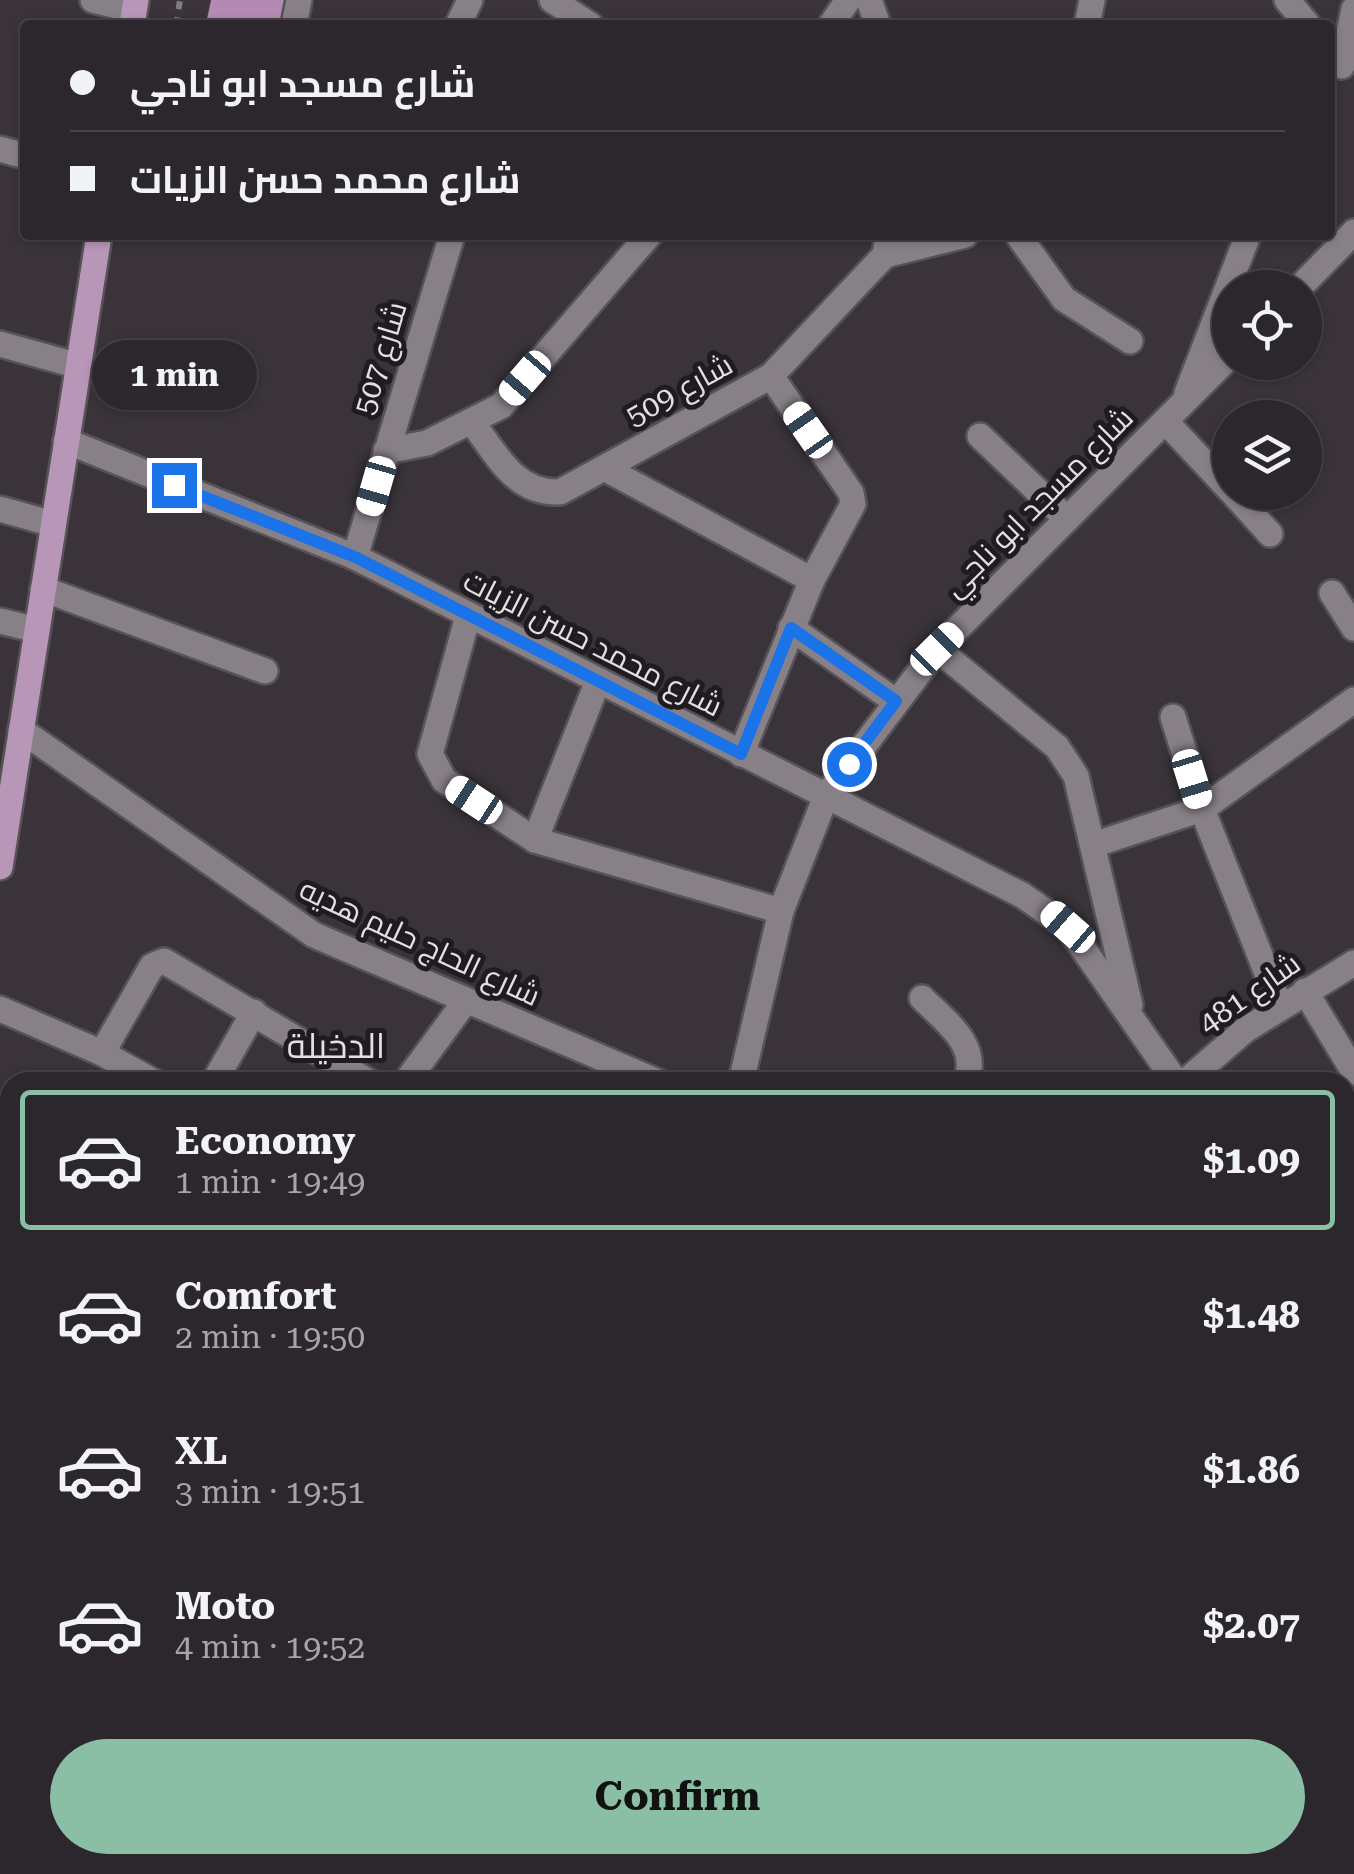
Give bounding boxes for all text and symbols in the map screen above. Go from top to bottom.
text: شارع مسجد ابو ناجي [130,62,475,106]
text: شارع محمد حسن الزيات [130,158,520,202]
map controls [1212,270,1322,510]
button: locate [1212,270,1322,380]
street label: شارع 507 [346,297,417,420]
callout: 1 min [91,340,256,410]
car [494,346,556,410]
street label: شارع 509 [620,347,740,436]
text: 1 min [130,356,219,394]
car [779,397,837,463]
street label: شارع مسجد ابو ناجي [936,400,1144,608]
button: layers [1212,400,1322,510]
car [353,453,399,519]
route end [152,463,197,508]
street label: شارع محمد حسن الزيات [456,563,728,726]
car [905,617,969,681]
route start [827,742,872,787]
car [1169,746,1215,812]
car [441,771,507,829]
street label: شارع الحاج حليم هديه [293,871,546,1016]
car [1036,896,1100,958]
street label: شارع 481 [1191,945,1308,1043]
district label: الدخيلة [287,1026,385,1067]
icon: car [55,1115,145,1205]
text: Economy [175,1119,355,1163]
text: $1.09 [1203,1138,1300,1182]
text: 1 min · 19:49 [175,1163,365,1201]
icon: car [55,1270,145,1360]
text: Comfort [175,1274,336,1318]
text: $1.48 [1203,1293,1300,1337]
text: 2 min · 19:50 [175,1318,365,1356]
icon: car [55,1425,145,1515]
text: XL [175,1429,227,1473]
text: $1.86 [1203,1448,1300,1492]
text: 3 min · 19:51 [175,1473,365,1511]
icon: car [55,1580,145,1670]
text: Moto [175,1584,275,1628]
text: $2.07 [1203,1603,1300,1647]
text: 4 min · 19:52 [175,1628,365,1666]
button: Confirm [50,1739,1305,1854]

